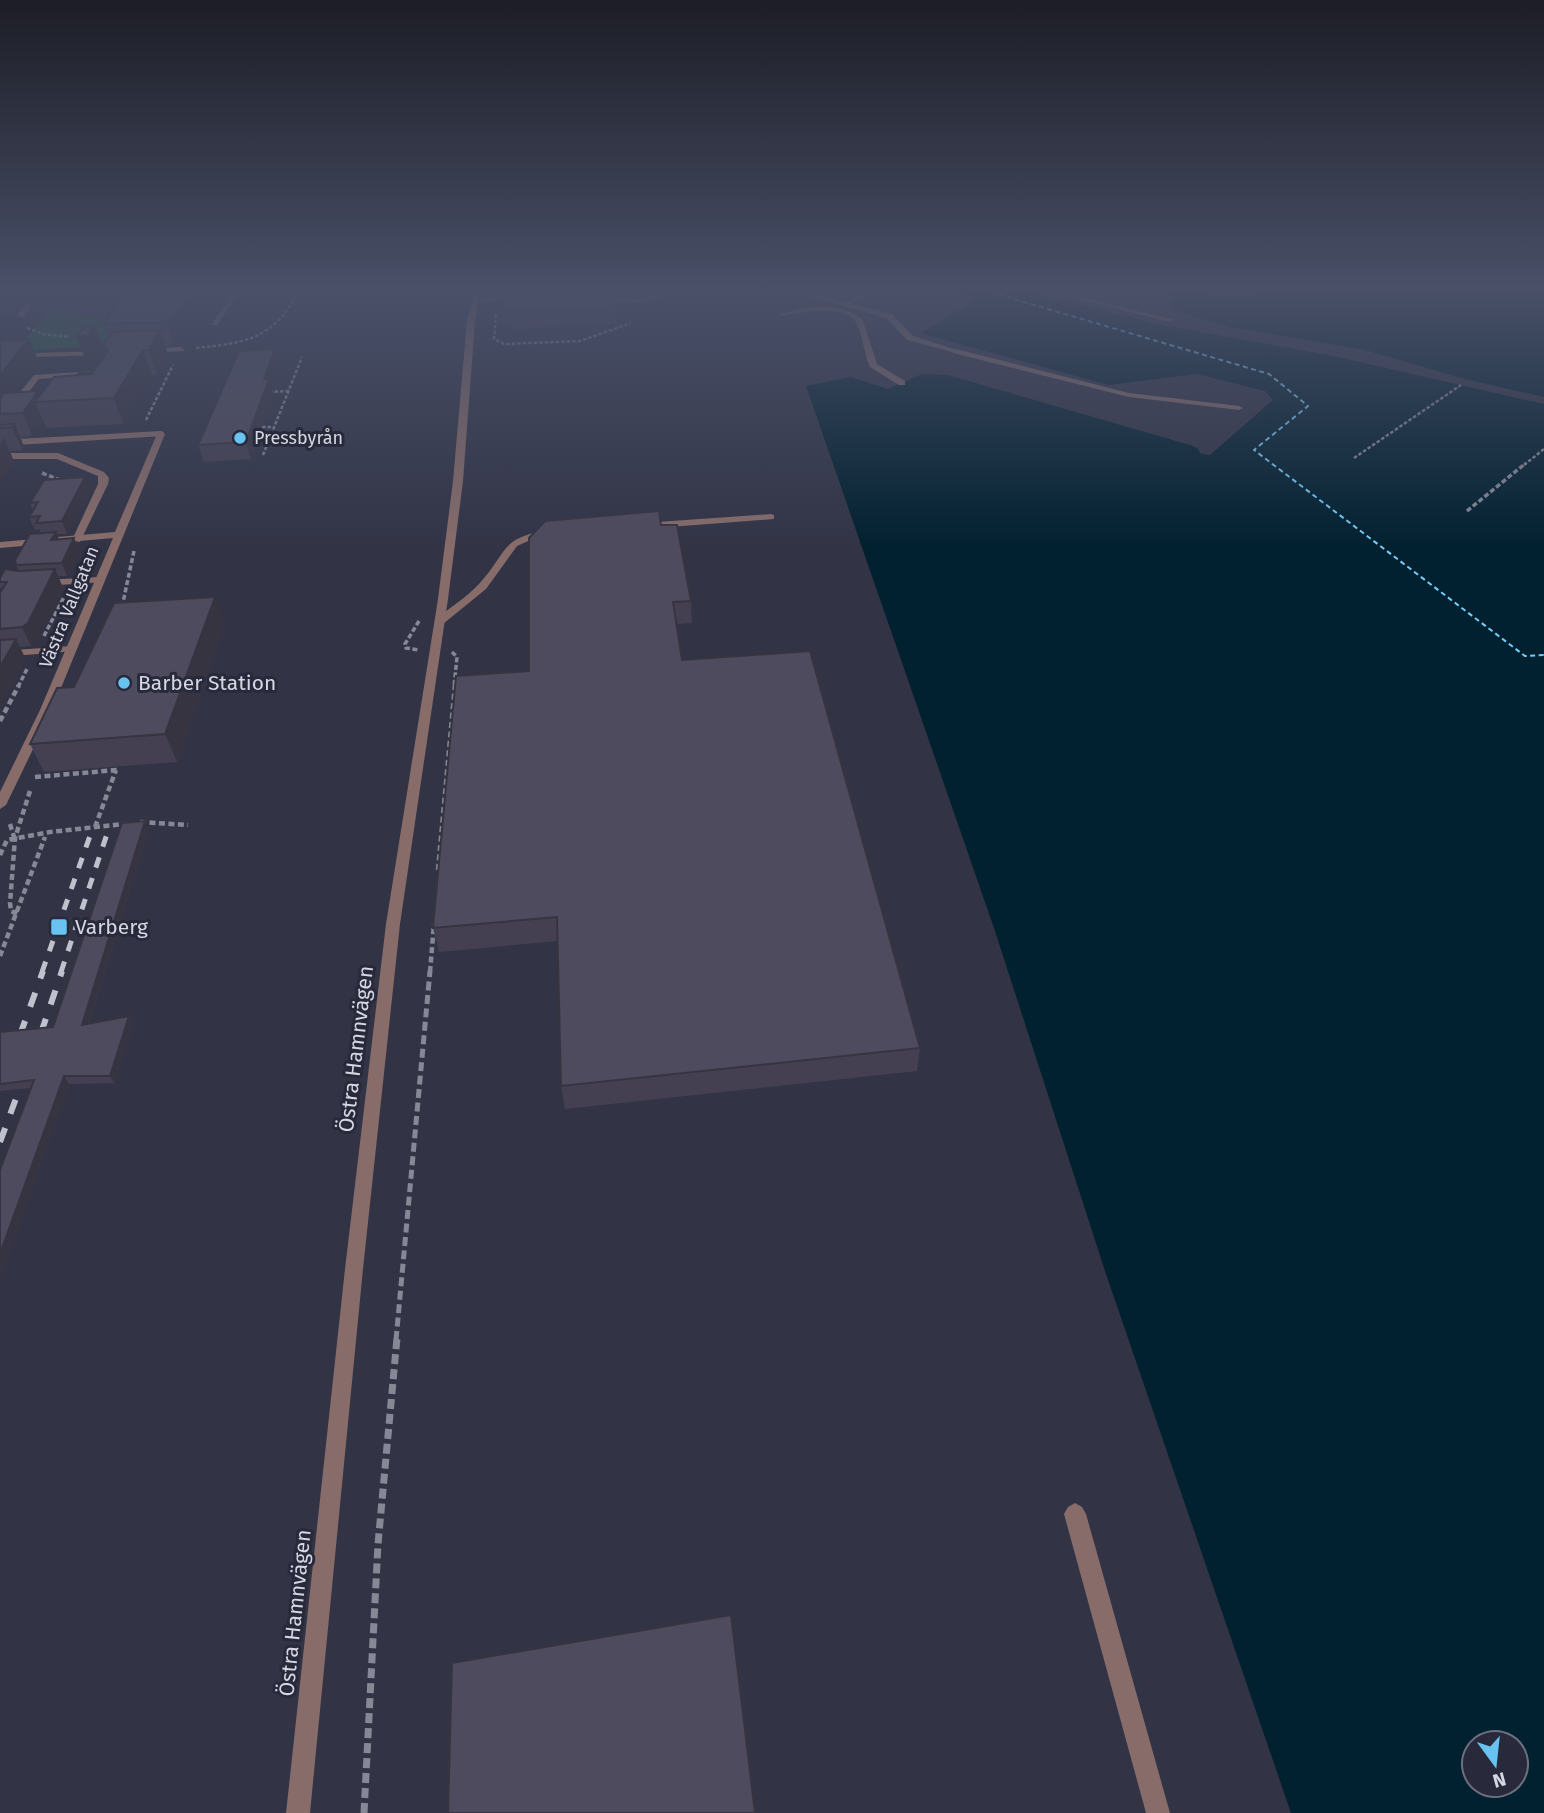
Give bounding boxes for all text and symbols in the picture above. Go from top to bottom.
place label: Pressbyrån [254,427,343,449]
marker: Pressbyrån [232,430,248,446]
street label: Västra Vallgatan [35,543,103,671]
place label: Barber Station [138,670,276,696]
marker: Barber Station [116,675,132,691]
place label: Varberg [75,914,148,940]
marker: Varberg [49,917,69,937]
street label: Östra Hamnvägen [333,964,379,1134]
street label: Östra Hamnvägen [273,1528,317,1698]
north arrow [1460,1729,1530,1799]
text: N [1490,1767,1508,1793]

